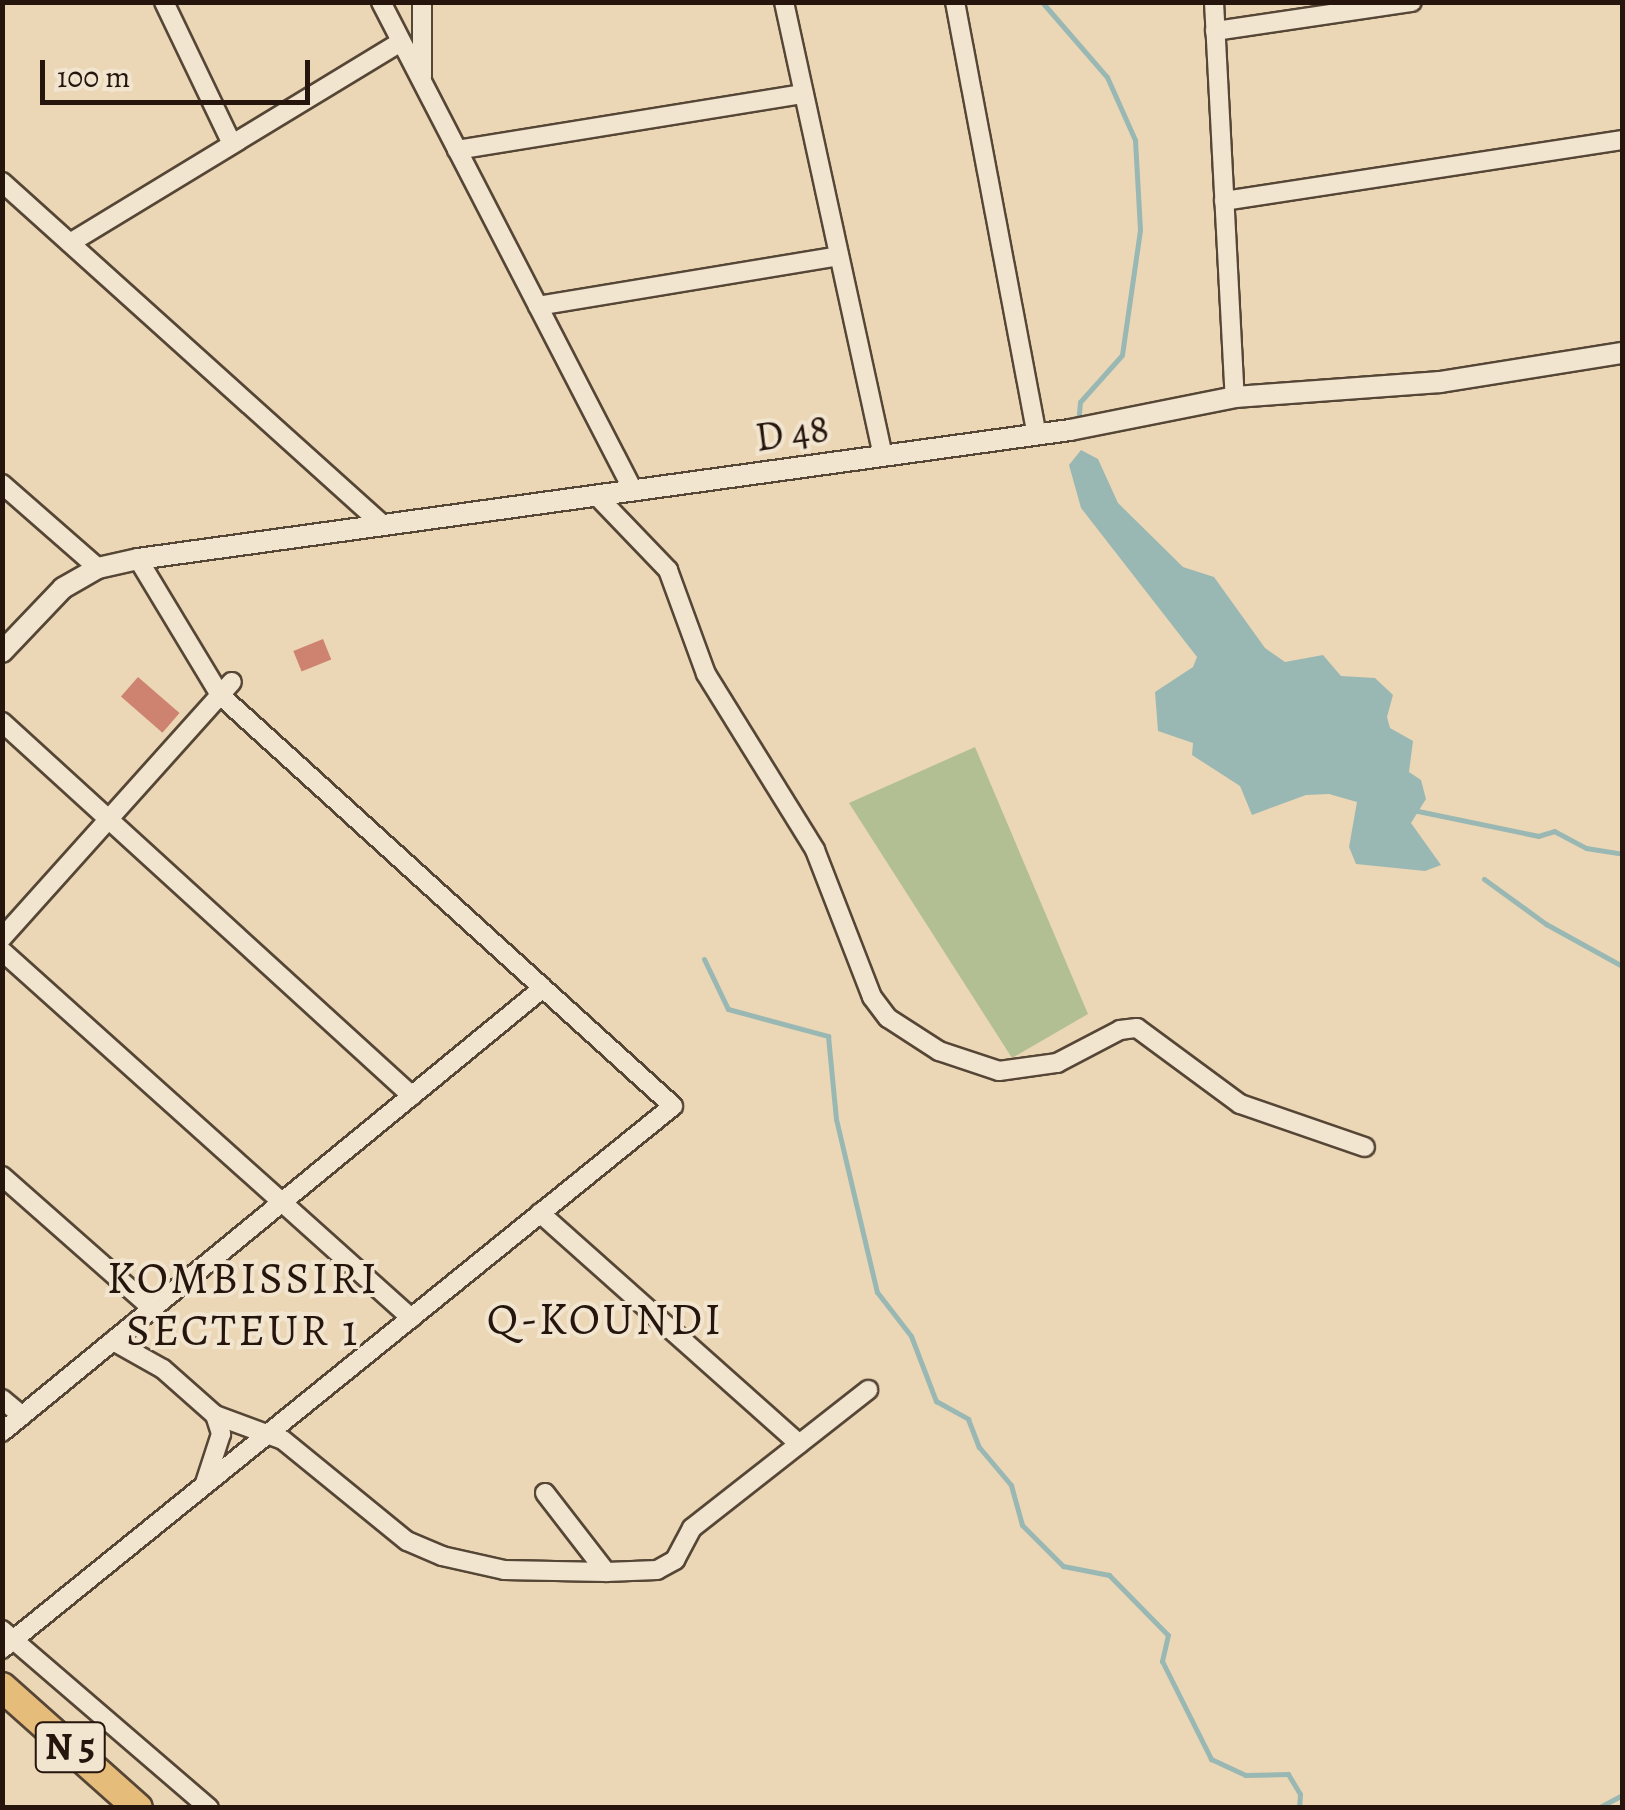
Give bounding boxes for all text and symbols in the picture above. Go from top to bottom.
scale bar [45,40,315,102]
text: 100 m [57,57,130,97]
street label: D 48 [752,404,832,462]
district label: KOMBISSIRI SECTEUR 1 [107,1252,379,1358]
district label: Q-KOUNDI [487,1293,723,1347]
road number: N 5 [32,1714,108,1780]

